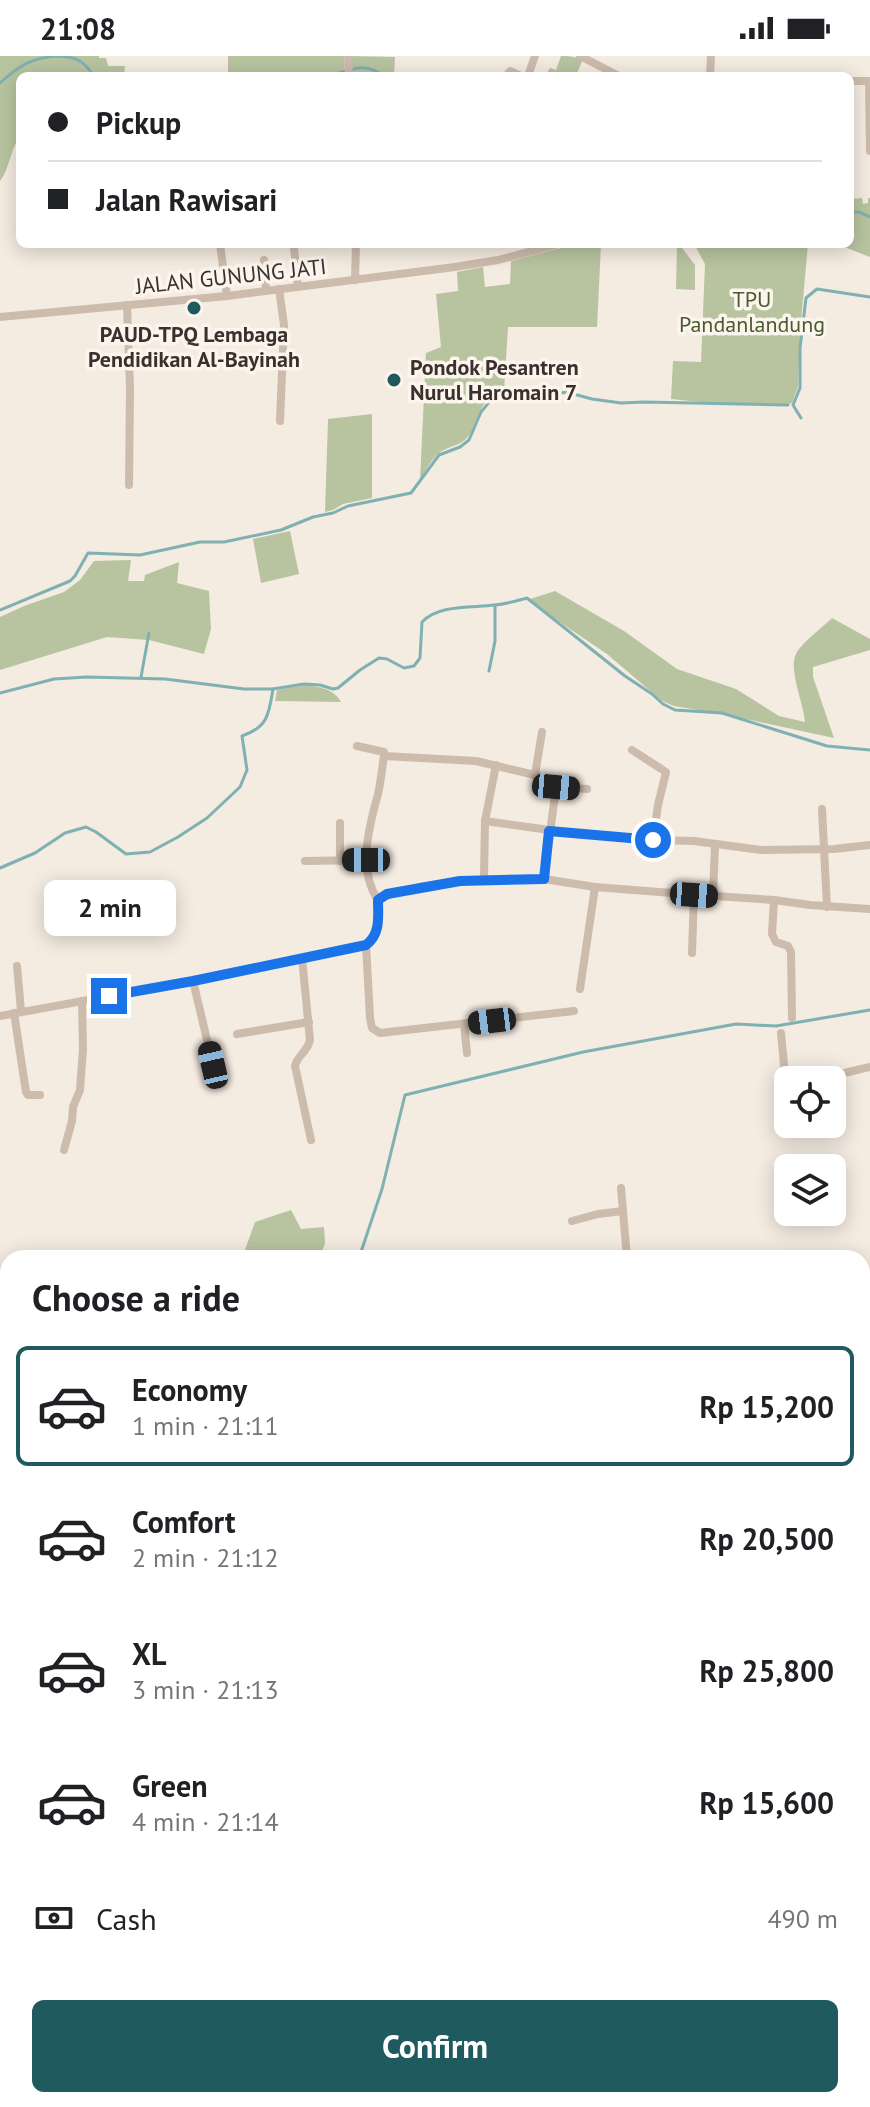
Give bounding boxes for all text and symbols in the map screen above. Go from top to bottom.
text: 21:08 [40,9,116,48]
text: Pickup [96,103,181,142]
text: Jalan Rawisari [96,180,277,219]
street label: JALAN GUNUNG JATI [133,252,328,300]
park label: TPU Pandanlandung [679,285,825,338]
marker: PAUD-TPQ Lembaga Pendidikan Al-Bayinah [185,299,203,317]
place label: PAUD-TPQ Lembaga Pendidikan Al-Bayinah [88,320,300,373]
place label: Pondok Pesantren Nurul Haromain 7 [410,353,579,406]
marker: Pondok Pesantren Nurul Haromain 7 [385,371,403,389]
car [531,773,581,801]
route start [635,822,671,858]
car [342,848,390,872]
callout: 2 min [43,880,175,936]
car [669,881,719,909]
text: 2 min [78,891,142,924]
route end [91,978,127,1014]
car [467,1006,517,1036]
car [196,1039,230,1091]
map controls [774,1066,846,1226]
button: locate [774,1066,846,1138]
button: layers [774,1154,846,1226]
text: Choose a ride [32,1274,240,1321]
icon: car [36,1370,108,1442]
text: Economy [132,1370,247,1409]
text: Rp 15,200 [700,1387,834,1426]
text: 1 min · 21:11 [132,1409,279,1442]
icon: car [36,1502,108,1574]
text: Comfort [132,1502,235,1541]
text: Rp 20,500 [700,1519,834,1558]
text: 2 min · 21:12 [132,1541,279,1574]
icon: car [36,1634,108,1706]
text: XL [132,1634,166,1673]
text: Rp 25,800 [700,1651,834,1690]
text: 3 min · 21:13 [132,1673,279,1706]
icon: car [36,1766,108,1838]
text: Green [132,1766,207,1805]
text: Rp 15,600 [700,1783,834,1822]
text: 4 min · 21:14 [132,1805,279,1838]
icon: cash [32,1896,76,1940]
text: Cash [96,1899,157,1938]
text: 490 m [767,1902,838,1935]
button: Confirm [32,2000,838,2092]

